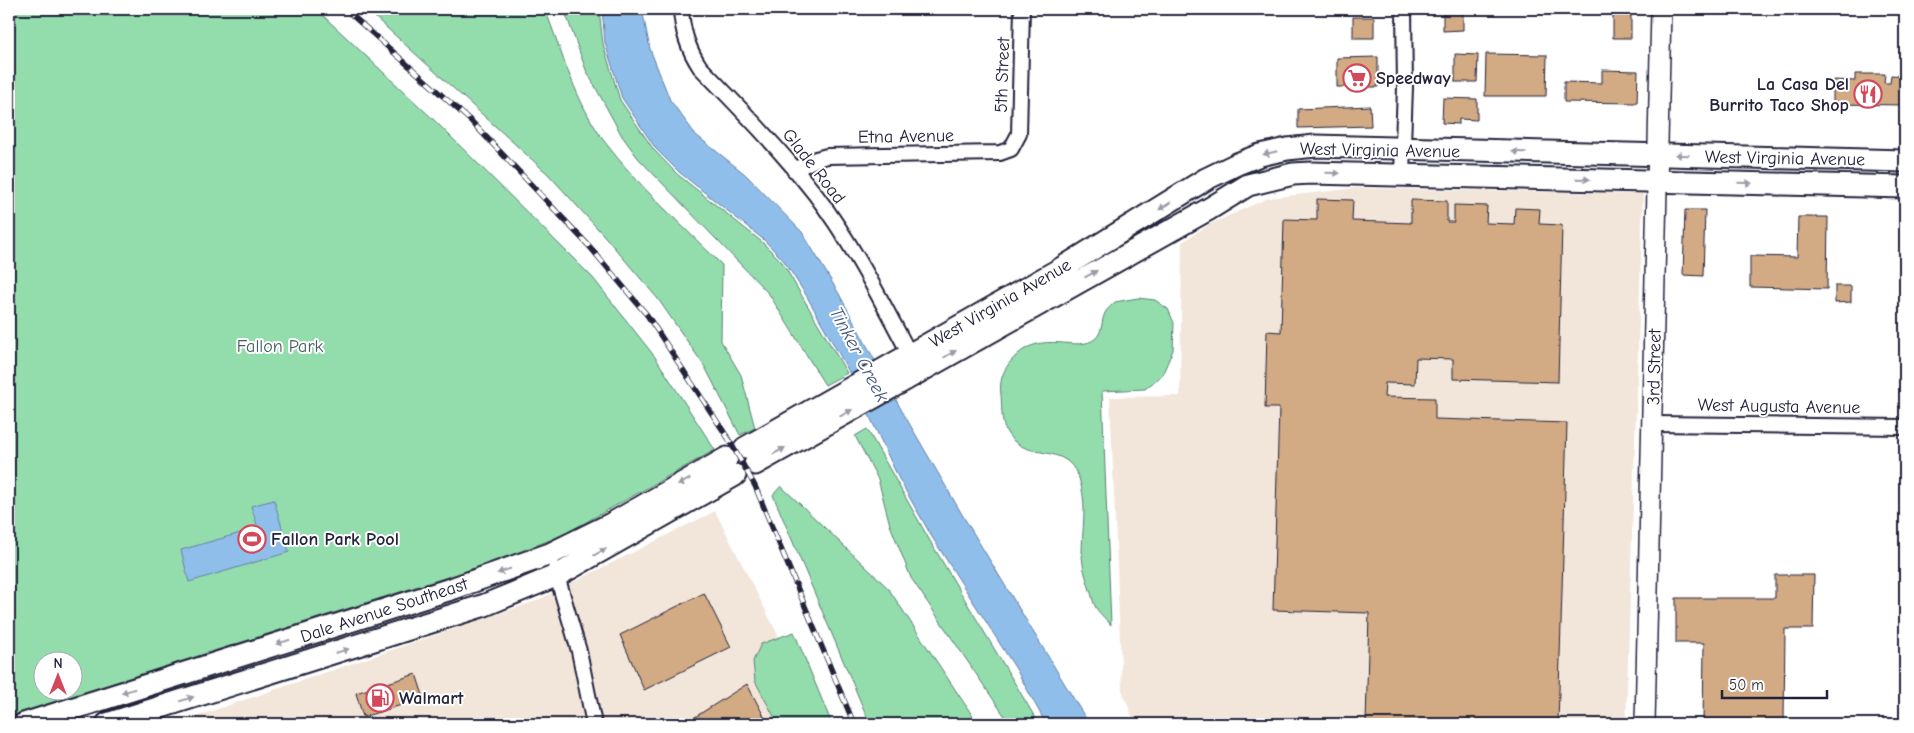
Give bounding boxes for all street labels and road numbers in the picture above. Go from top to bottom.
street label: 5th Street [991,36,1014,113]
street label: Glade Road [778,125,849,208]
street label: Etna Avenue [858,125,954,148]
street label: West Virginia Avenue [1300,139,1460,162]
street label: West Virginia Avenue [1705,147,1865,170]
street label: West Virginia Avenue [926,254,1075,353]
street label: 3rd Street [1643,328,1666,405]
street label: West Augusta Avenue [1697,395,1860,418]
street label: Dale Avenue Southeast [298,573,471,647]

